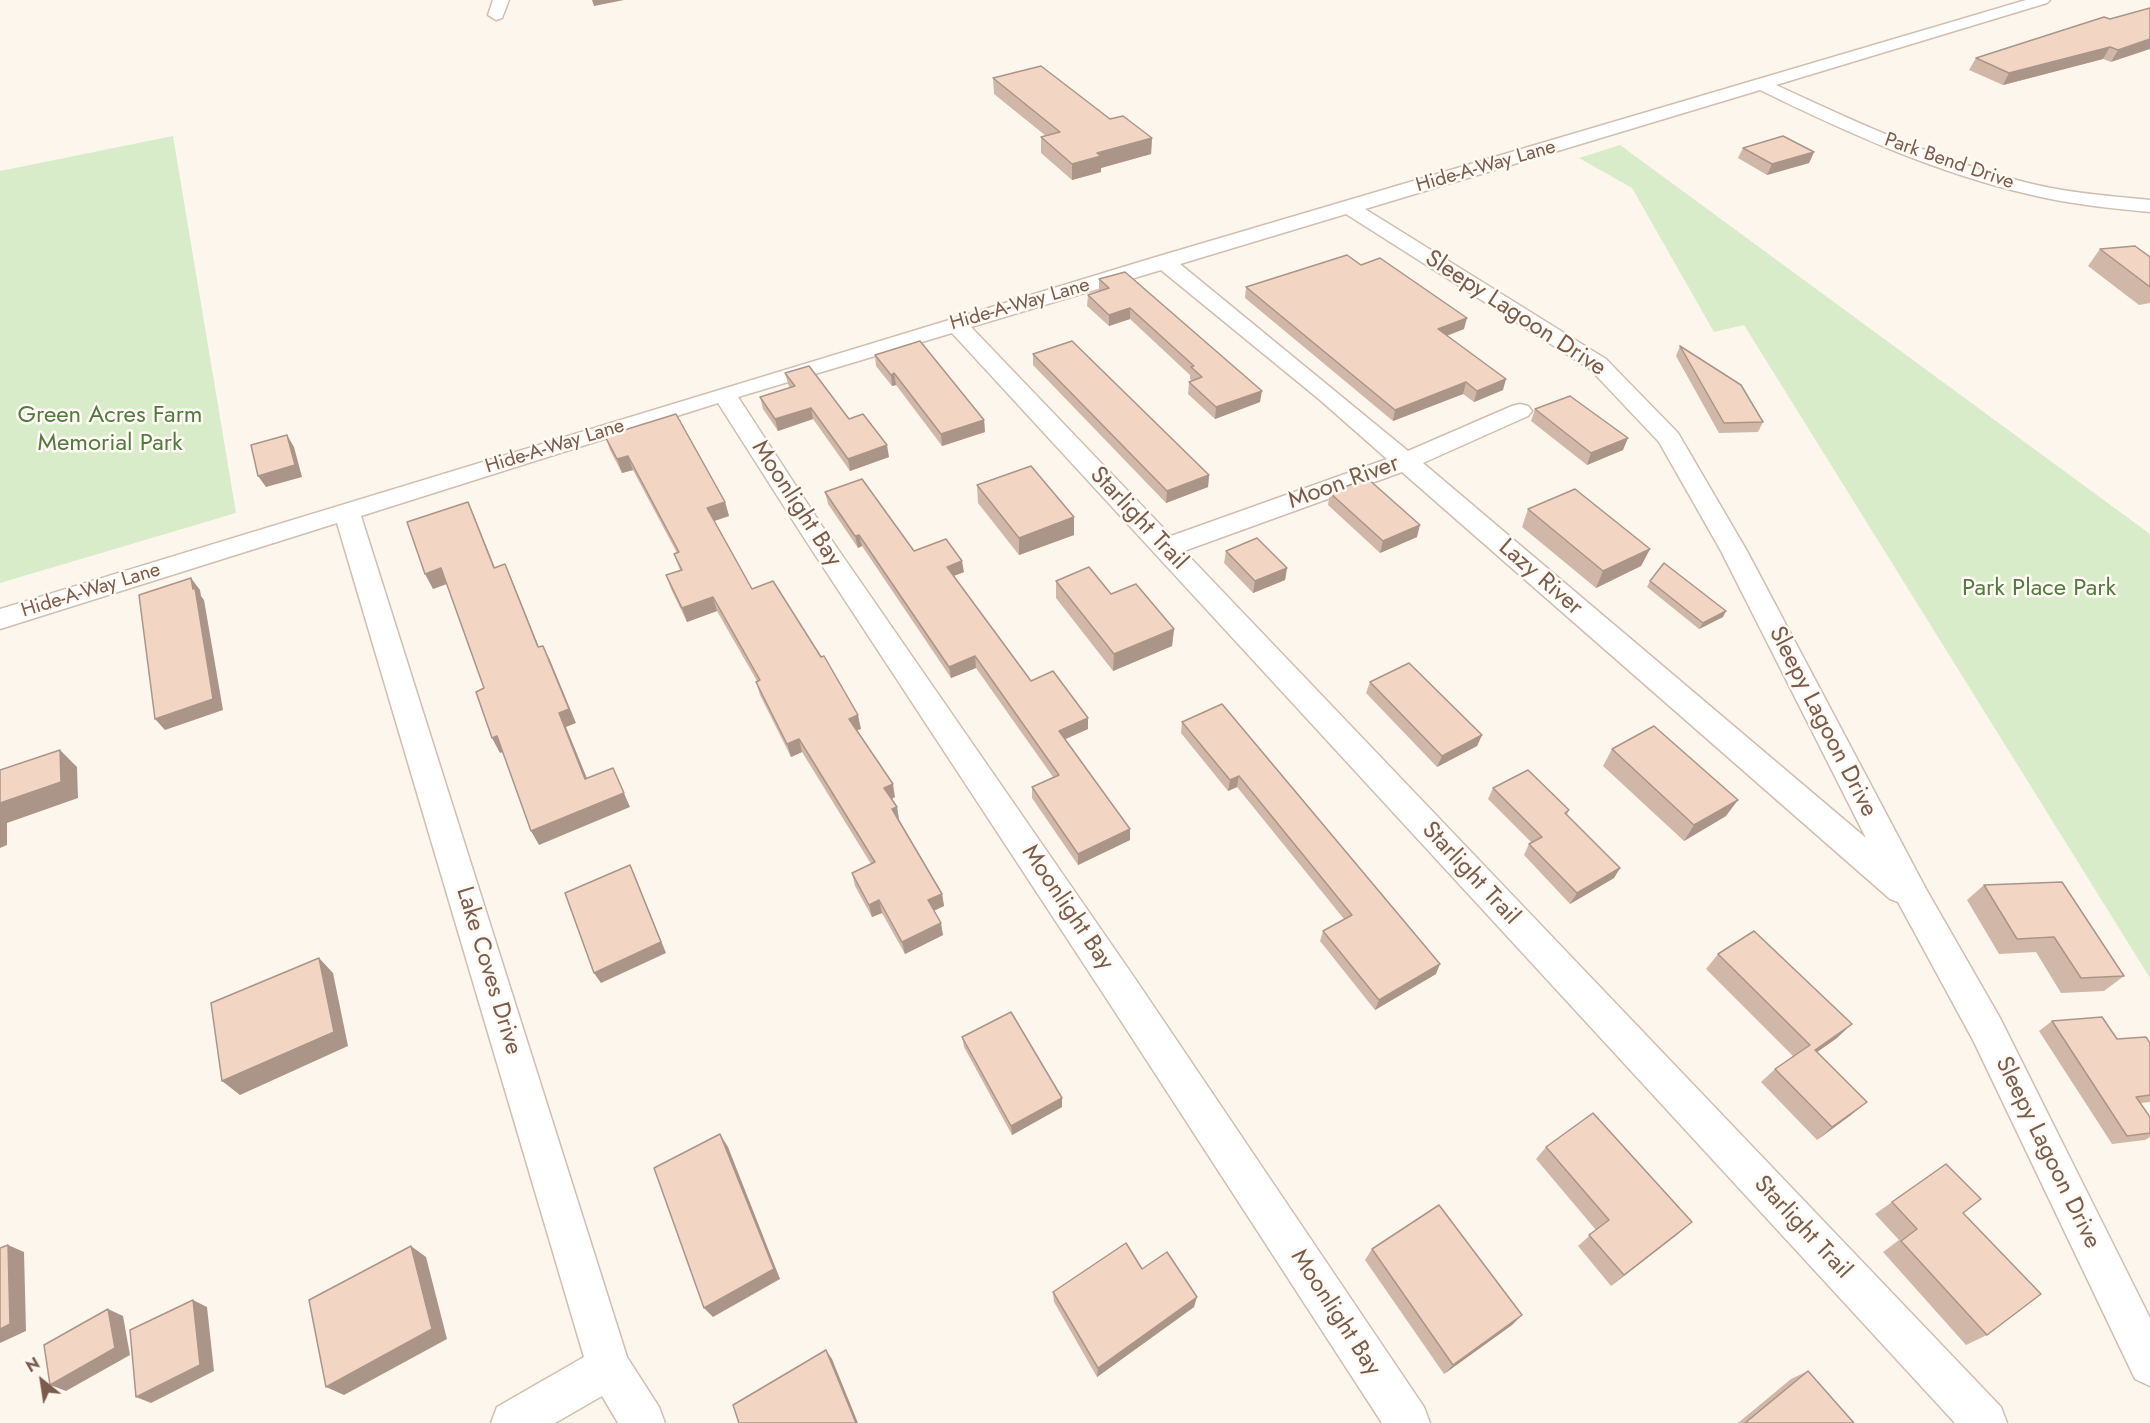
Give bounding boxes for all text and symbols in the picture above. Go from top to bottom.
street label: Park Bend Drive [1881,129,2017,195]
street label: Hide-A-Way Lane [1413,136,1559,198]
street label: Sleepy Lagoon Drive [1419,245,1611,383]
street label: Hide-A-Way Lane [947,274,1093,336]
park label: Green Acres Farm Memorial Park [17,402,203,458]
street label: Hide-A-Way Lane [482,414,628,480]
street label: Moonlight Bay [745,436,847,572]
street label: Moon River [1285,450,1403,516]
street label: Starlight Trail [1083,461,1193,577]
street label: Lazy River [1492,534,1588,622]
street label: Hide-A-Way Lane [18,558,164,624]
park label: Park Place Park [1962,575,2116,603]
street label: Sleepy Lagoon Drive [1762,622,1882,822]
street label: Starlight Trail [1415,816,1525,932]
street label: Moonlight Bay [1015,840,1119,976]
street label: Lake Coves Drive [449,884,527,1058]
street label: Sleepy Lagoon Drive [1988,1052,2106,1254]
street label: Starlight Trail [1747,1170,1857,1286]
street label: Moonlight Bay [1284,1245,1386,1381]
north arrow [12,1351,72,1411]
text: N [21,1352,44,1378]

